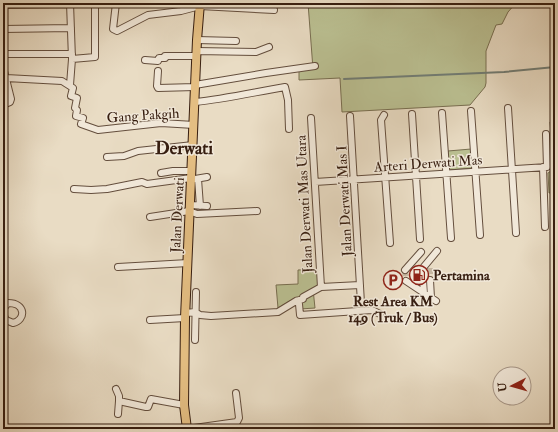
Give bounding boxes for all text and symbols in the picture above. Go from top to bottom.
street label: Gang Pakgih [106,104,181,127]
street label: Jalan Derwati Mas Utara [292,134,317,274]
district label: Derwati [155,137,213,160]
street label: Jalan Derwati Mas I [333,145,356,258]
street label: Arteri Derwati Mas [372,151,483,176]
street label: Jalan Derwati [167,177,188,254]
fuel station icon: Pertamina [408,264,430,286]
place label: Pertamina [433,267,491,284]
parking icon: Rest Area KM 149 (Truk / Bus) [382,269,404,291]
place label: Rest Area KM 149 (Truk / Bus) [348,293,438,326]
north arrow [492,366,532,406]
text: U [496,381,509,392]

